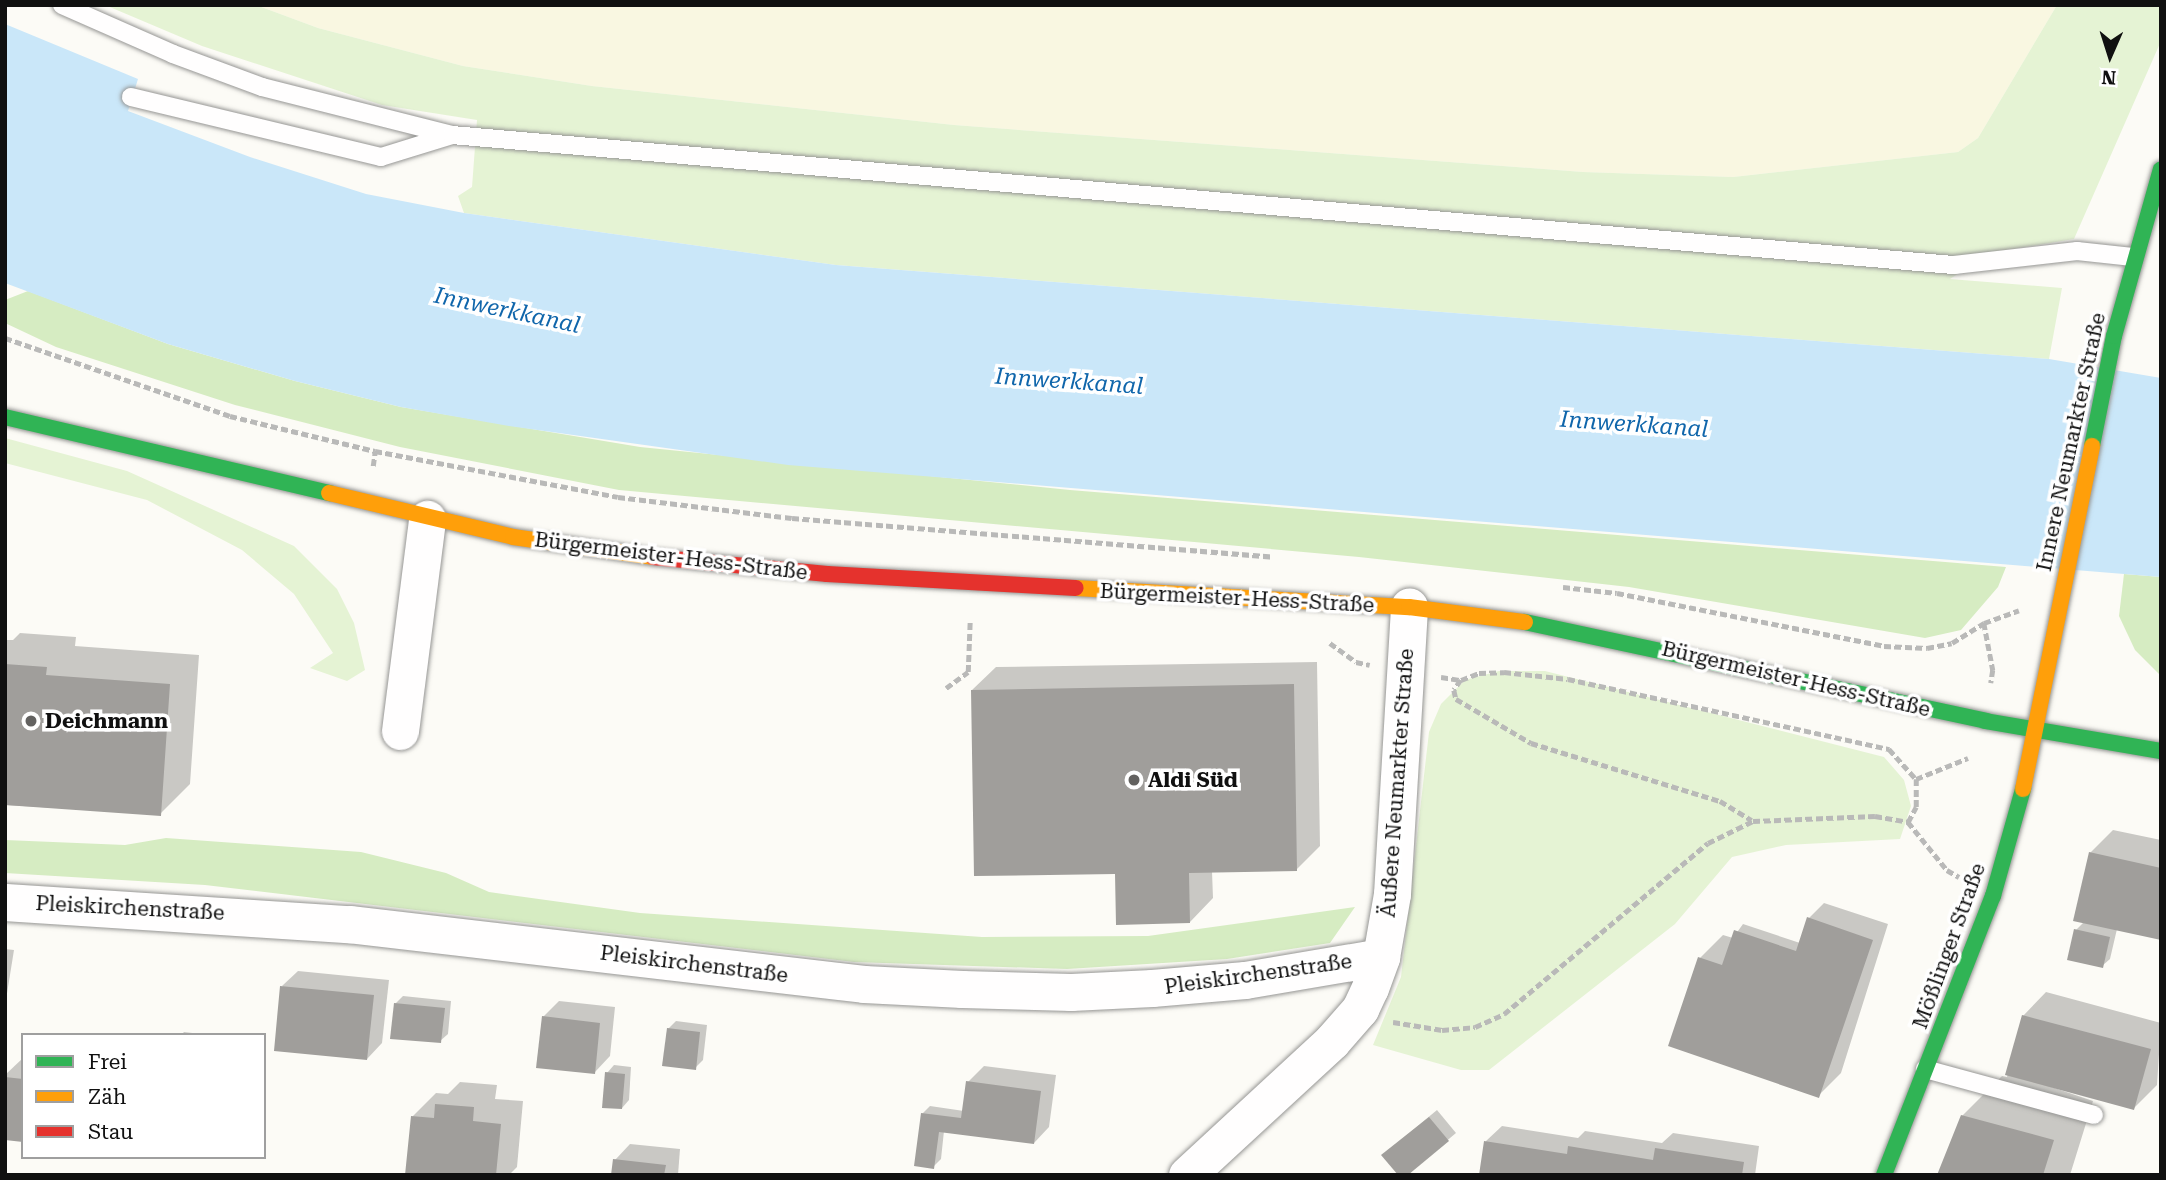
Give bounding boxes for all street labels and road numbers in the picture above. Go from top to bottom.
street label: Innere Neumarkter Straße [2031,310,2111,574]
street label: Bürgermeister-Hess-Straße [533,527,809,585]
street label: Bürgermeister-Hess-Straße [1099,578,1375,618]
street label: Bürgermeister-Hess-Straße [1659,636,1933,722]
street label: Äußere Neumarkter Straße [1375,648,1419,918]
street label: Mößlinger Straße [1907,860,1991,1032]
street label: Pleiskirchenstraße [35,890,225,926]
street label: Pleiskirchenstraße [599,940,789,988]
street label: Pleiskirchenstraße [1163,948,1353,1000]

